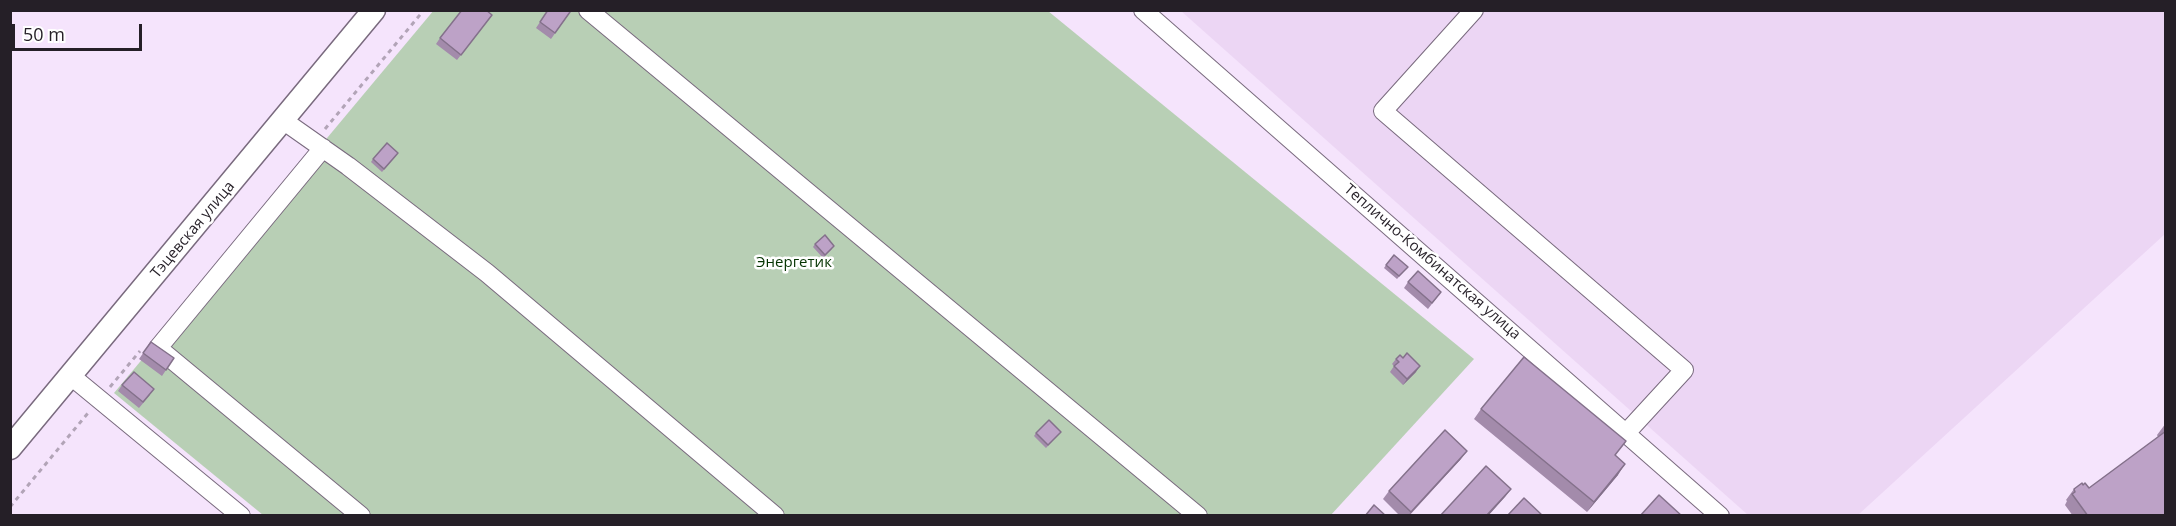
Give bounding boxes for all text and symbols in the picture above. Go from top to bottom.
scale bar [15,12,146,50]
text: 50 m [23,22,65,46]
street label: Тэцевская улица [147,178,239,282]
street label: Теплично-Комбинатская улица [1340,180,1524,344]
park label: Энергетик [756,254,832,272]

